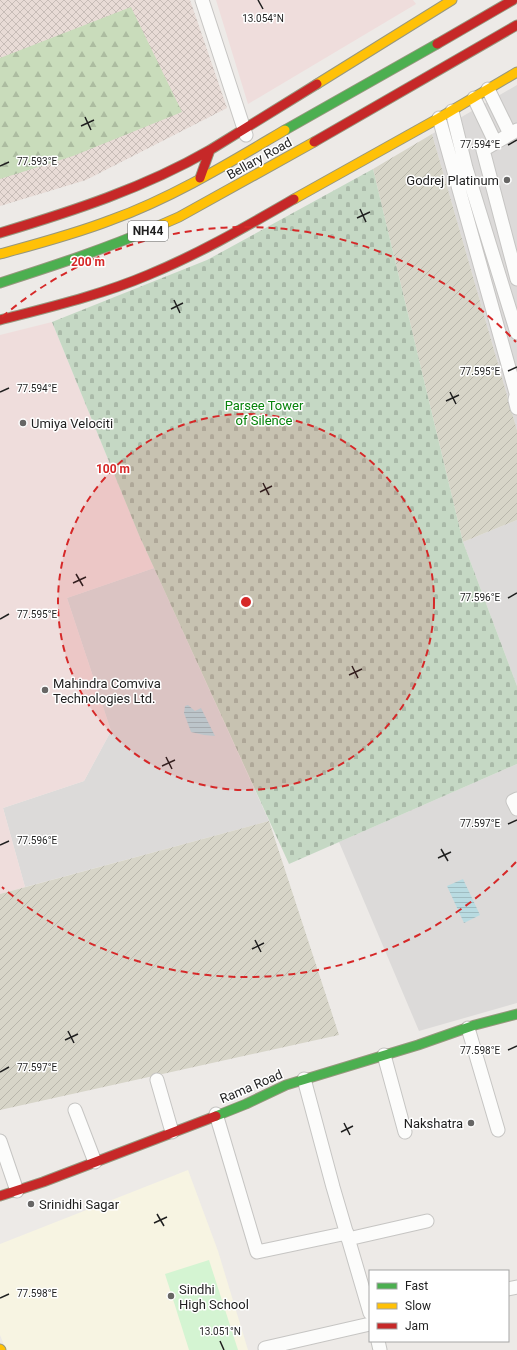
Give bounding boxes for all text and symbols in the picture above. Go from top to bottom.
text: 13.054°N [242,13,284,24]
street label: Bellary Road [224,134,294,182]
text: 77.594°E [460,139,500,150]
text: 77.593°E [17,156,57,167]
place label: Godrej Platinum [406,173,499,188]
marker: Godrej Platinum [502,175,512,185]
road number: NH44 [128,221,168,241]
text: 200 m [71,255,105,269]
text: 77.595°E [460,366,500,377]
text: 77.594°E [17,383,57,394]
park label: Parsee Tower of Silence [225,398,304,428]
place label: Umiya Velociti [31,416,113,431]
marker: Umiya Velociti [18,418,28,428]
text: 100 m [96,462,130,476]
text: 77.596°E [460,592,500,603]
centre of rings [239,595,253,609]
text: 77.595°E [17,609,57,620]
place label: Mahindra Comviva Technologies Ltd. [53,676,161,706]
marker: Mahindra Comviva Technologies Ltd. [40,685,50,695]
text: 77.597°E [460,818,500,829]
text: 77.596°E [17,835,57,846]
text: 77.598°E [460,1045,500,1056]
text: 77.597°E [17,1062,57,1073]
street label: Rama Road [218,1067,285,1106]
place label: Nakshatra [404,1116,463,1131]
marker: Nakshatra [466,1118,476,1128]
place label: Srinidhi Sagar [39,1197,120,1212]
marker: Srinidhi Sagar [26,1199,36,1209]
legend [369,1270,509,1342]
text: Fast [405,1279,428,1293]
place label: Sindhi High School [179,1282,249,1312]
text: 77.598°E [17,1288,57,1299]
marker: Sindhi High School [166,1291,176,1301]
text: Slow [405,1299,431,1313]
text: Jam [405,1319,429,1333]
text: 13.051°N [199,1326,241,1337]

